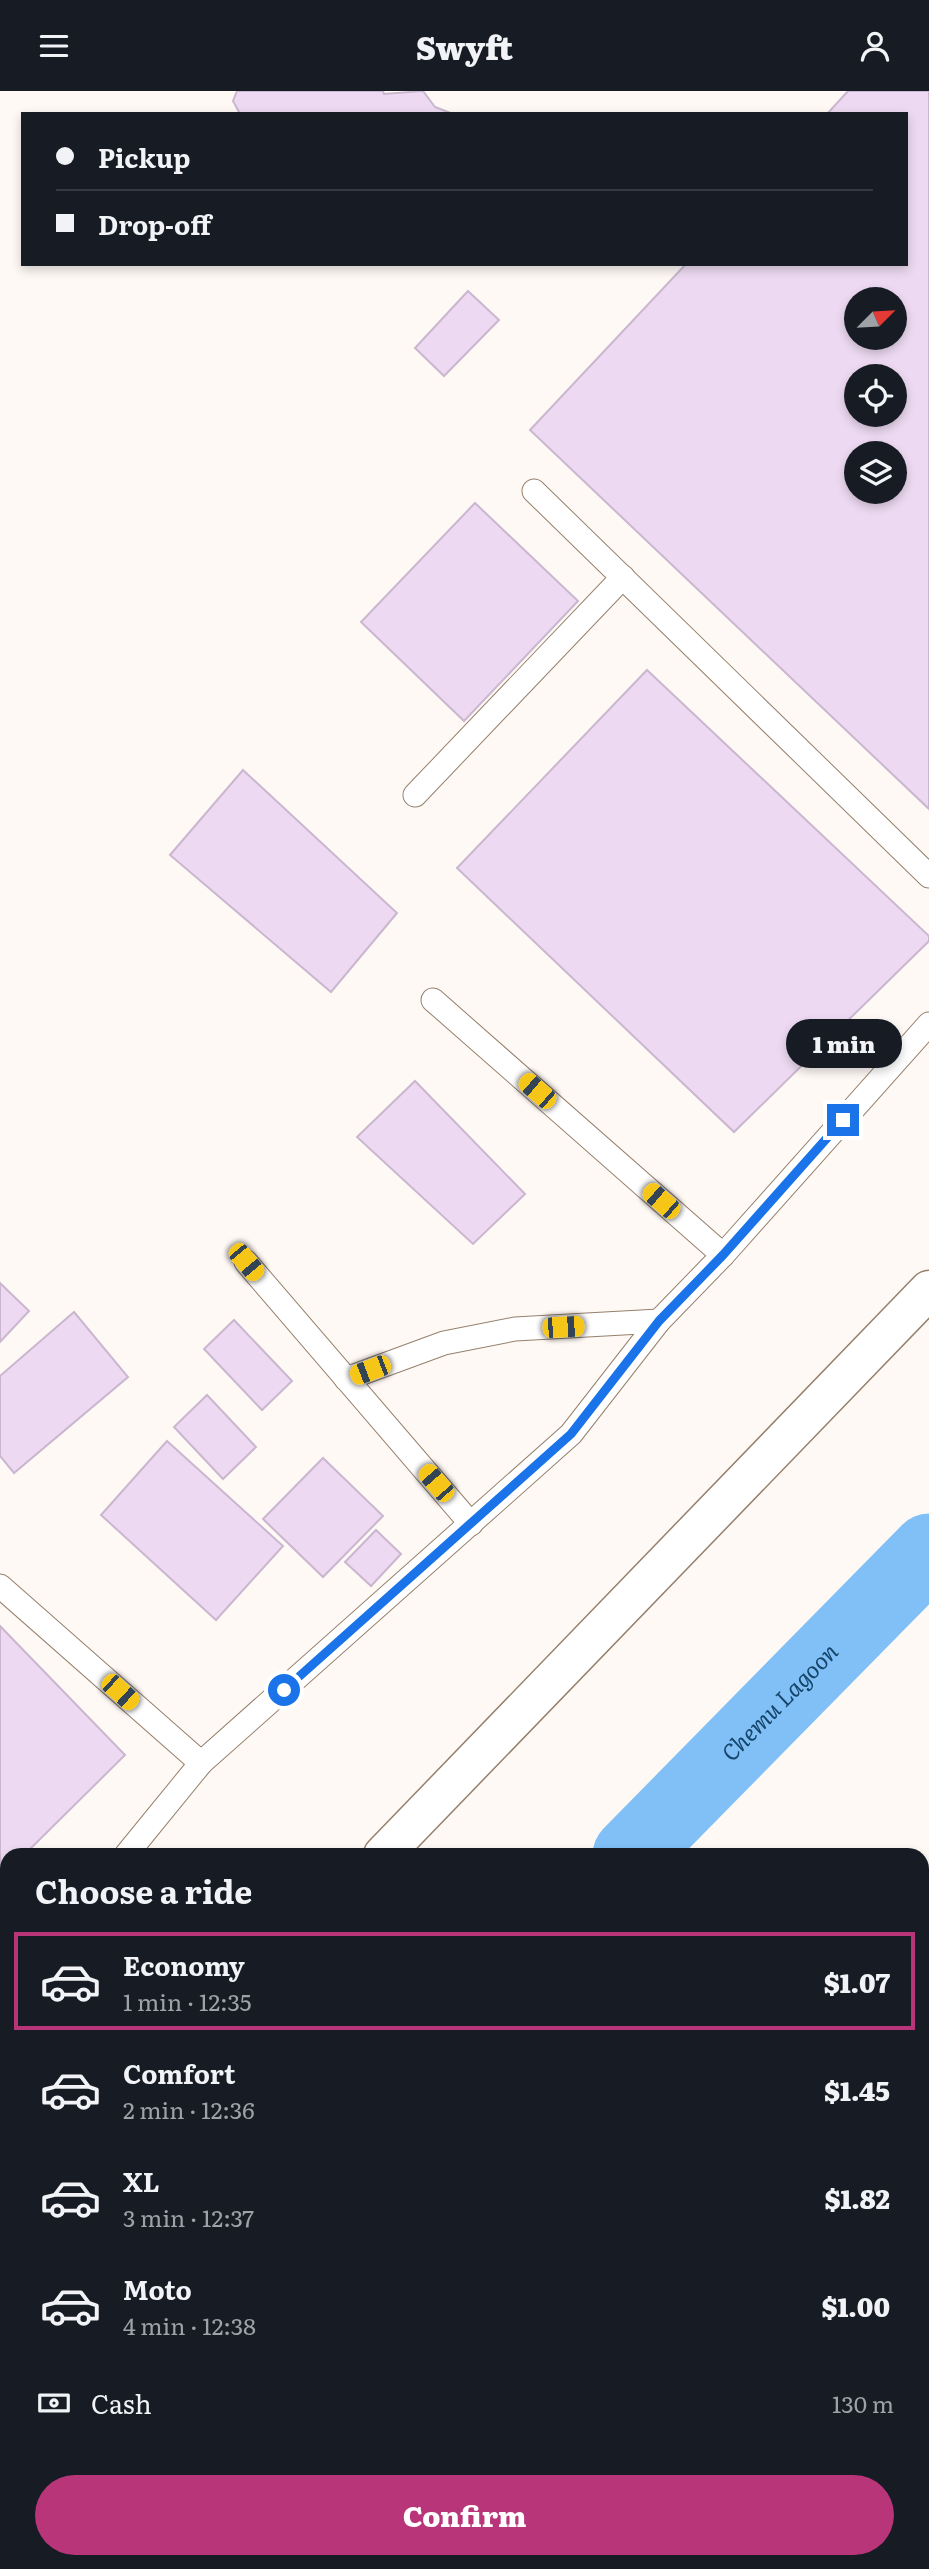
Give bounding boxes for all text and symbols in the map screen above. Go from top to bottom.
text: Swyft [416,22,513,70]
icon: menu [35,27,73,65]
icon: person [856,27,894,65]
text: Pickup [98,137,190,176]
text: Drop-off [98,204,211,243]
north arrow [844,287,906,350]
map controls [844,287,907,504]
button: locate [844,364,907,427]
button: layers [844,441,907,504]
callout: 1 min [785,1019,901,1067]
text: 1 min [813,1026,875,1060]
car [515,1069,560,1113]
route end [827,1104,859,1136]
car [639,1179,684,1223]
car [225,1239,268,1285]
car [542,1315,585,1339]
car [347,1353,394,1387]
car [415,1460,458,1506]
water label: Chemu Lagoon [713,1634,845,1768]
car [98,1670,143,1714]
route start [268,1674,300,1706]
text: Choose a ride [35,1866,252,1914]
text: Economy [123,1945,245,1984]
icon: car [39,1950,102,2013]
text: $1.07 [824,1962,890,2001]
text: 1 min · 12:35 [123,1984,252,2018]
text: Comfort [123,2053,235,2092]
icon: car [39,2058,102,2121]
text: $1.45 [824,2070,890,2109]
text: 2 min · 12:36 [123,2092,255,2126]
text: XL [123,2161,160,2200]
icon: car [39,2166,102,2229]
text: $1.82 [824,2178,890,2217]
text: 3 min · 12:37 [123,2200,254,2234]
text: Moto [123,2269,192,2308]
icon: car [39,2274,102,2337]
text: $1.00 [821,2286,890,2325]
text: 4 min · 12:38 [123,2308,256,2342]
text: Cash [91,2383,152,2422]
icon: cash [35,2384,73,2422]
text: 130 m [832,2386,894,2420]
button: Confirm [35,2475,894,2555]

